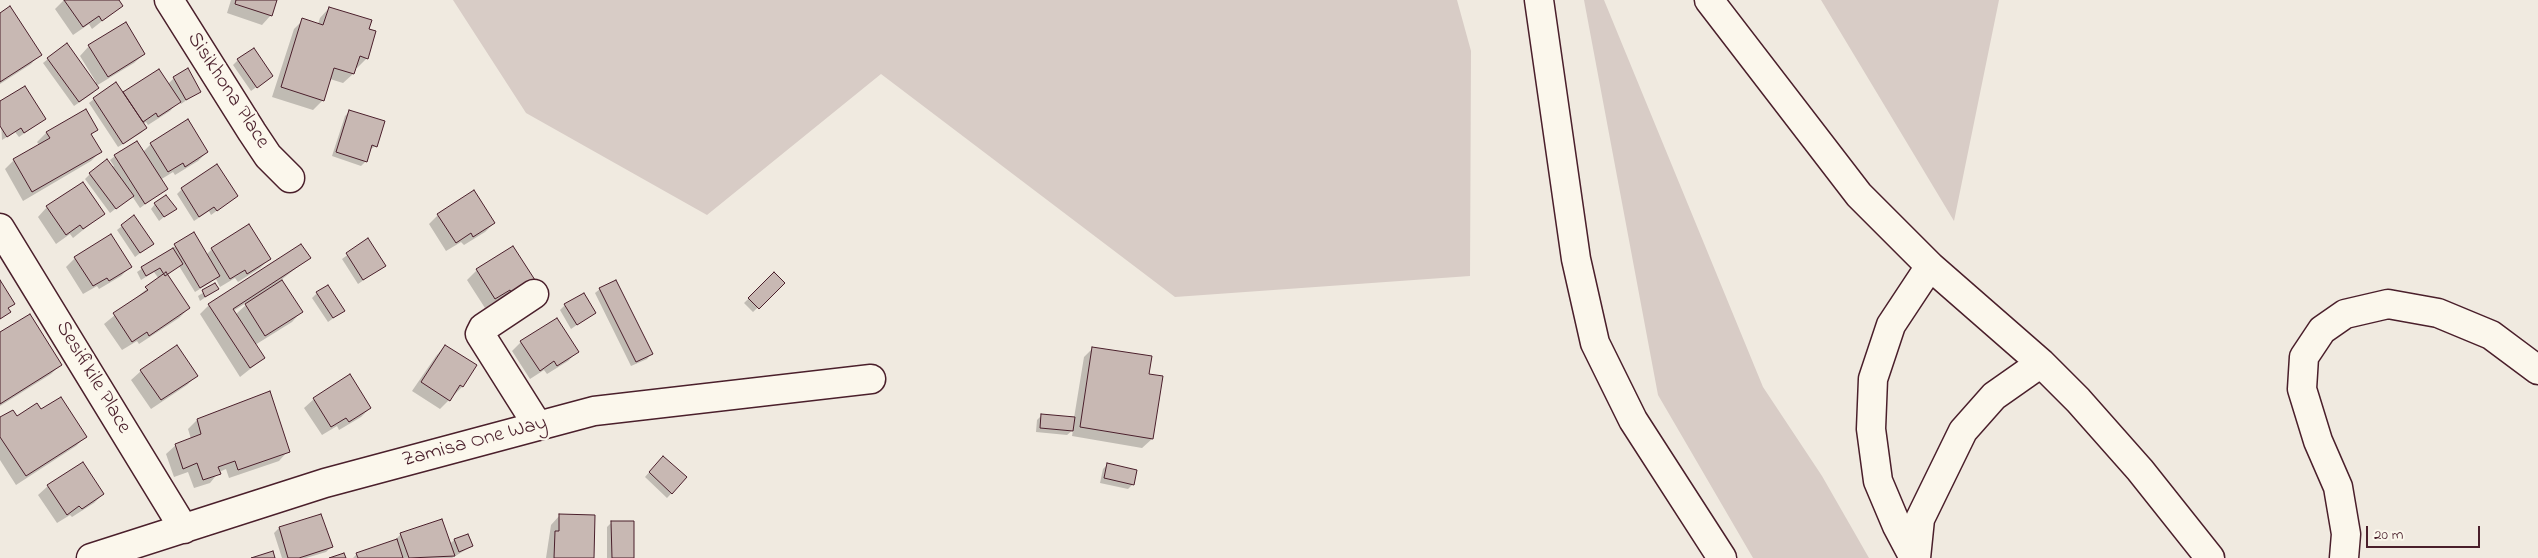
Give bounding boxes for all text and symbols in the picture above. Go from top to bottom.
street label: Sisikhona Place [180,28,274,154]
street label: Sesifikile Place [49,317,135,439]
street label: Zamisa One Way [400,412,550,474]
scale bar [2368,516,2482,548]
text: 20 m [2374,524,2403,546]

